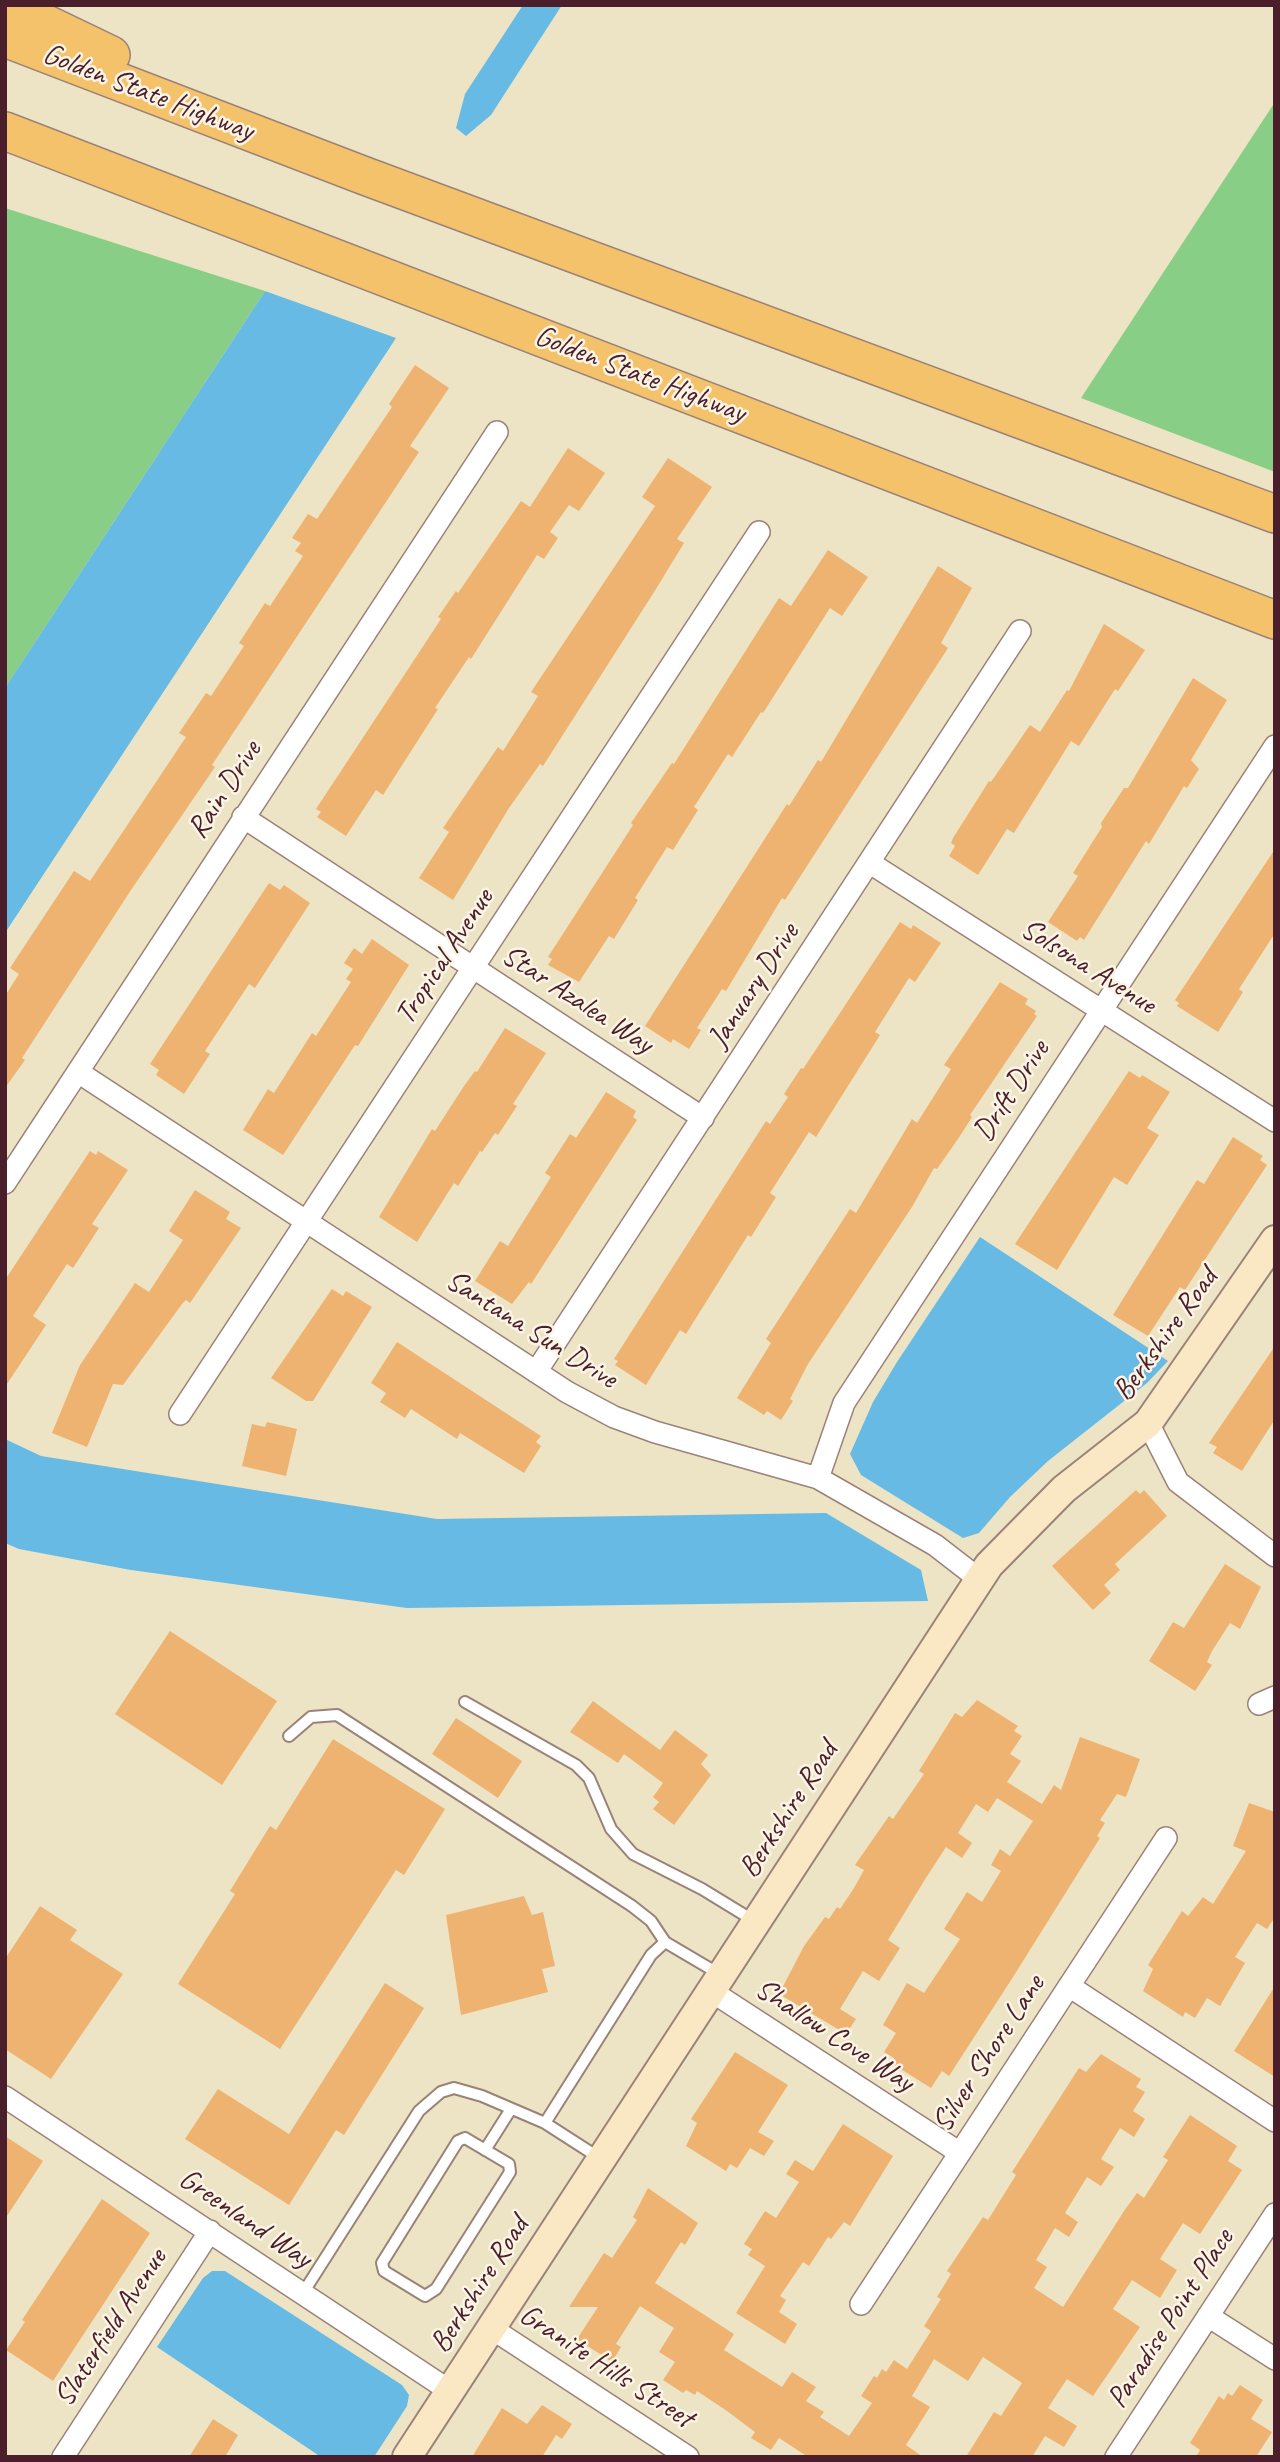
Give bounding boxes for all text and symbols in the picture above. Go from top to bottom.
street label: Golden State Highway [38,36,258,150]
street label: Golden State Highway [530,318,750,432]
street label: Rain Drive [180,734,270,846]
street label: Tropical Avenue [388,882,502,1032]
street label: Solsona Avenue [1014,911,1162,1023]
street label: January Drive [700,917,808,1055]
street label: Star Azalea Way [495,938,659,1062]
street label: Drift Drive [966,1034,1058,1148]
street label: Berkshire Road [1106,1262,1226,1408]
street label: Santana Sun Drive [439,1263,623,1397]
street label: Berkshire Road [732,1735,846,1885]
street label: Silver Shore Lane [925,1969,1053,2139]
street label: Shallow Cove Way [748,1971,920,2101]
street label: Greenland Way [172,2161,318,2277]
street label: Berkshire Road [423,2210,537,2360]
street label: Paradise Point Place [1100,2223,1242,2415]
street label: Slaterfield Avenue [47,2243,175,2413]
street label: Granite Hills Street [512,2297,700,2437]

